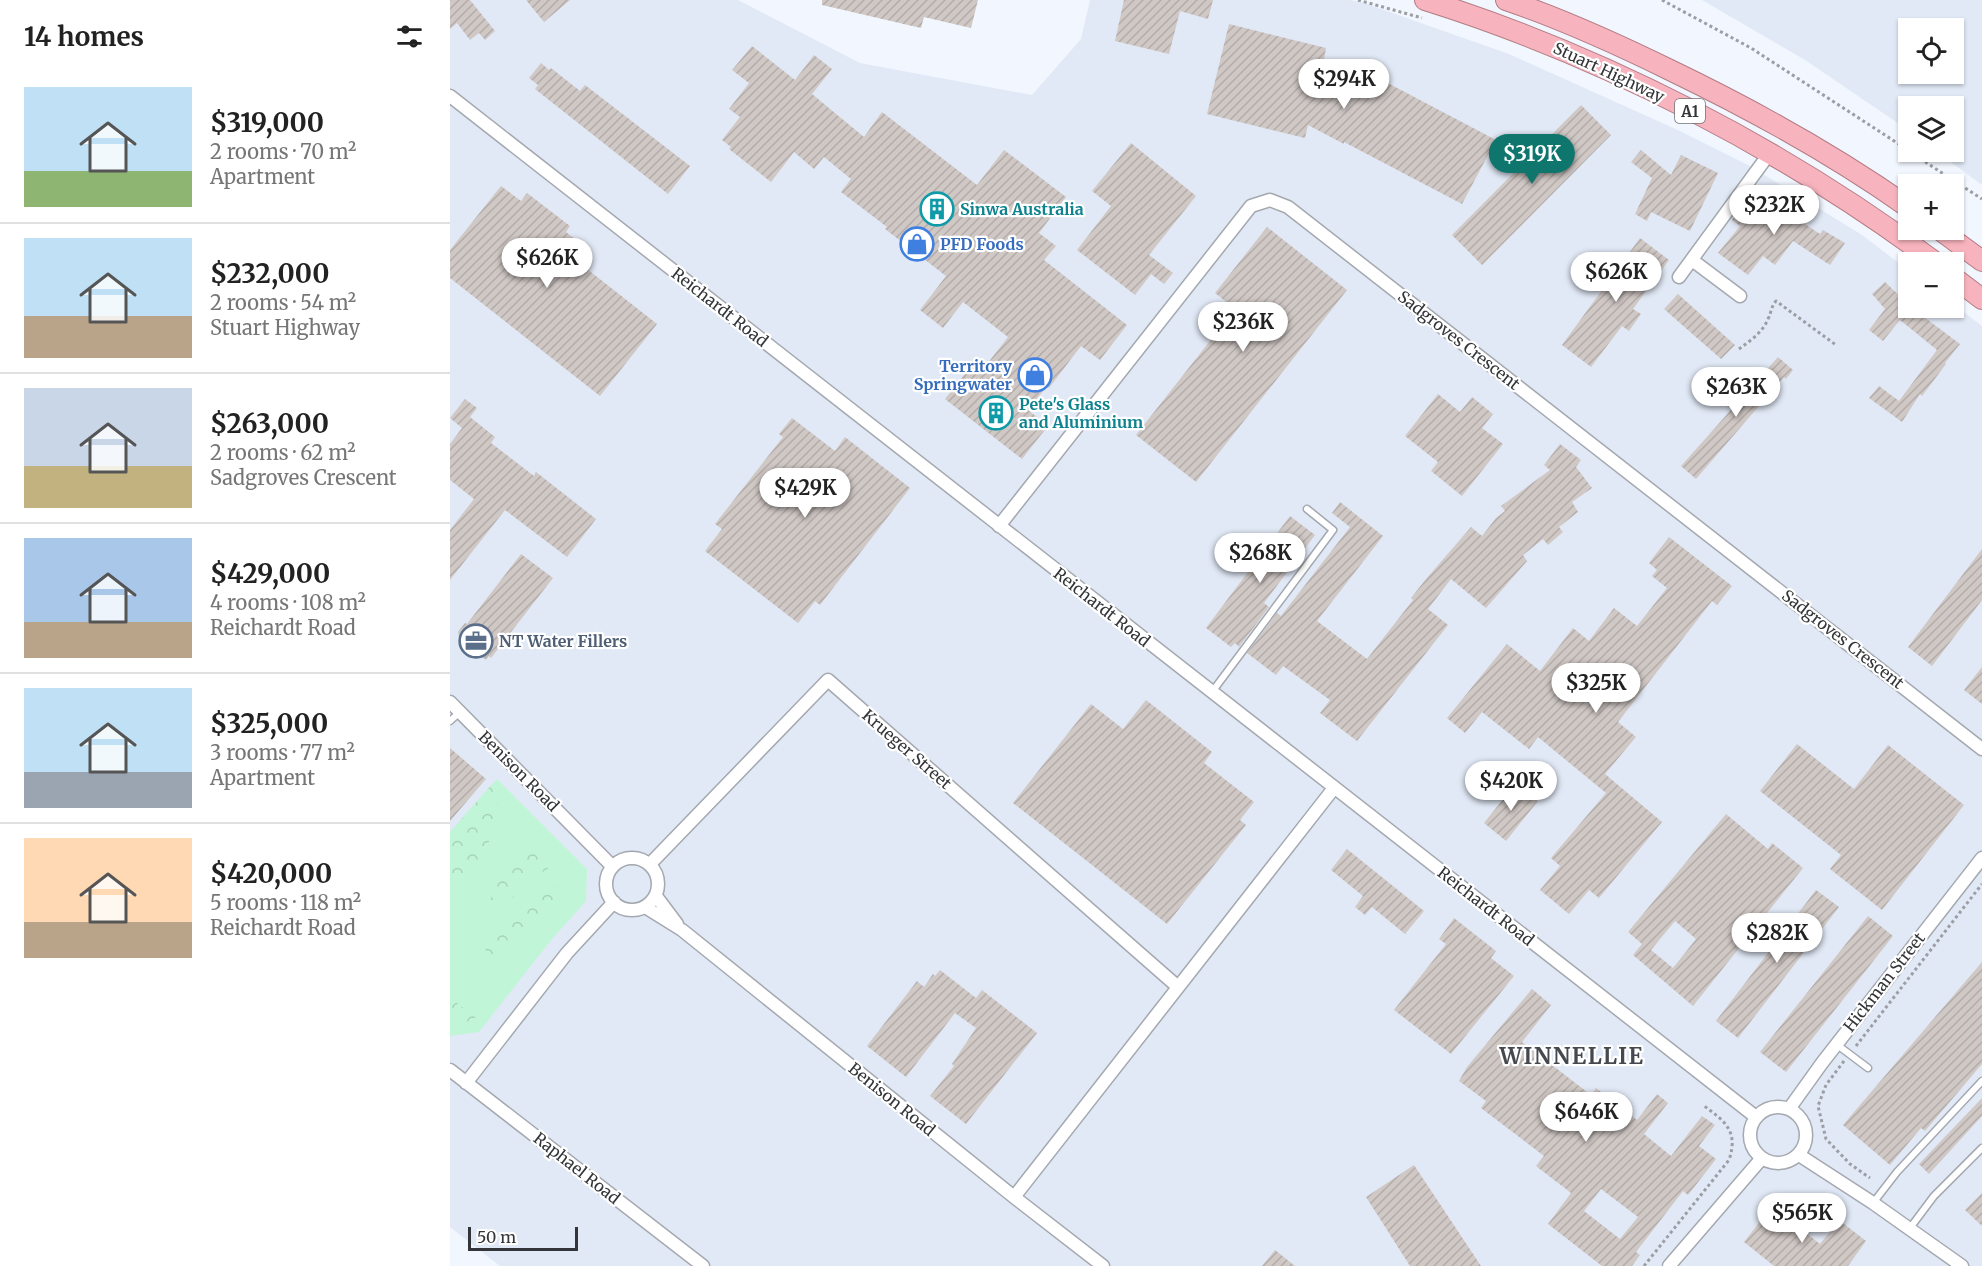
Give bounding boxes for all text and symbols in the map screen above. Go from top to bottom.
map controls [1898,18,1964,318]
button: locate [1898,18,1964,84]
text: 14 homes [24,20,144,53]
icon: filters [393,20,426,53]
street label: Stuart Highway [1550,38,1668,107]
pin: $294K [1302,59,1386,110]
text: $294K [1312,66,1376,91]
button: layers [1898,96,1964,162]
road number: A1 [1675,99,1705,123]
text: $319,000 [210,106,324,139]
icon: home [72,111,144,183]
pin: $319K [1490,134,1574,185]
text: 2 rooms · 70 m² [210,139,356,164]
text: $319K [1503,141,1561,166]
text: Apartment [210,164,315,189]
button: + [1898,174,1964,240]
pin: $232K [1732,185,1816,236]
building icon: Sinwa Australia [919,191,955,227]
text: $232K [1743,192,1805,217]
place label: Sinwa Australia [960,199,1084,219]
shop icon: PFD Foods [899,226,935,262]
place label: PFD Foods [940,234,1024,254]
pin: $626K [505,238,589,289]
text: $626K [516,245,578,270]
pin: $626K [1574,252,1658,303]
button: − [1898,252,1964,318]
text: $232,000 [210,257,329,290]
text: $626K [1585,259,1647,284]
icon: home [72,262,144,334]
street label: Reichardt Road [668,263,772,351]
street label: Sadgroves Crescent [1394,286,1525,394]
text: 2 rooms · 54 m² [210,290,356,315]
pin: $236K [1201,302,1285,353]
text: $236K [1212,309,1274,334]
text: Stuart Highway [210,315,360,340]
place label: Territory Springwater [914,356,1013,394]
shop icon: Territory Springwater [1017,357,1053,393]
pin: $263K [1694,367,1778,418]
text: $263K [1705,374,1767,399]
place label: Pete's Glass and Aluminium [1019,394,1143,432]
building icon: Pete's Glass and Aluminium [978,395,1014,431]
text: $263,000 [210,407,329,440]
icon: home [72,412,144,484]
text: 2 rooms · 62 m² [210,440,356,465]
text: Sadgroves Crescent [210,465,397,490]
pin: $429K [763,468,847,519]
text: $429K [773,475,837,500]
pin: $268K [1218,533,1302,584]
text: $268K [1228,540,1292,565]
text: $429,000 [210,557,330,590]
icon: home [72,562,144,634]
street label: Reichardt Road [1050,563,1154,651]
street label: Sadgroves Crescent [1778,585,1909,693]
text: 4 rooms · 108 m² [210,590,366,615]
text: Reichardt Road [210,615,356,640]
office icon: NT Water Fillers [458,623,494,659]
place label: NT Water Fillers [499,631,627,651]
pin: $325K [1554,663,1638,714]
text: $325K [1565,670,1627,695]
street label: Krueger Street [858,705,956,794]
text: $325,000 [210,707,328,740]
icon: home [72,712,144,784]
street label: Benison Road [475,727,564,816]
text: 3 rooms · 77 m² [210,740,355,765]
pin: $420K [1469,761,1553,812]
text: Apartment [210,765,315,790]
text: $420K [1479,768,1543,793]
text: $420,000 [210,857,332,890]
icon: home [72,862,144,934]
street label: Reichardt Road [1434,862,1538,950]
text: 5 rooms · 118 m² [210,890,361,915]
pin: $282K [1735,913,1819,964]
text: Reichardt Road [210,915,356,940]
text: $282K [1745,920,1809,945]
street label: Hickman Street [1839,928,1929,1036]
district label: WINNELLIE [1499,1042,1644,1070]
street label: Benison Road [845,1058,940,1140]
pin: $646K [1544,1092,1628,1143]
text: $646K [1554,1099,1618,1124]
street label: Raphael Road [530,1128,625,1208]
pin: $565K [1760,1193,1844,1244]
text: $565K [1771,1200,1833,1225]
scale bar [468,1224,578,1252]
text: 50 m [477,1227,516,1247]

